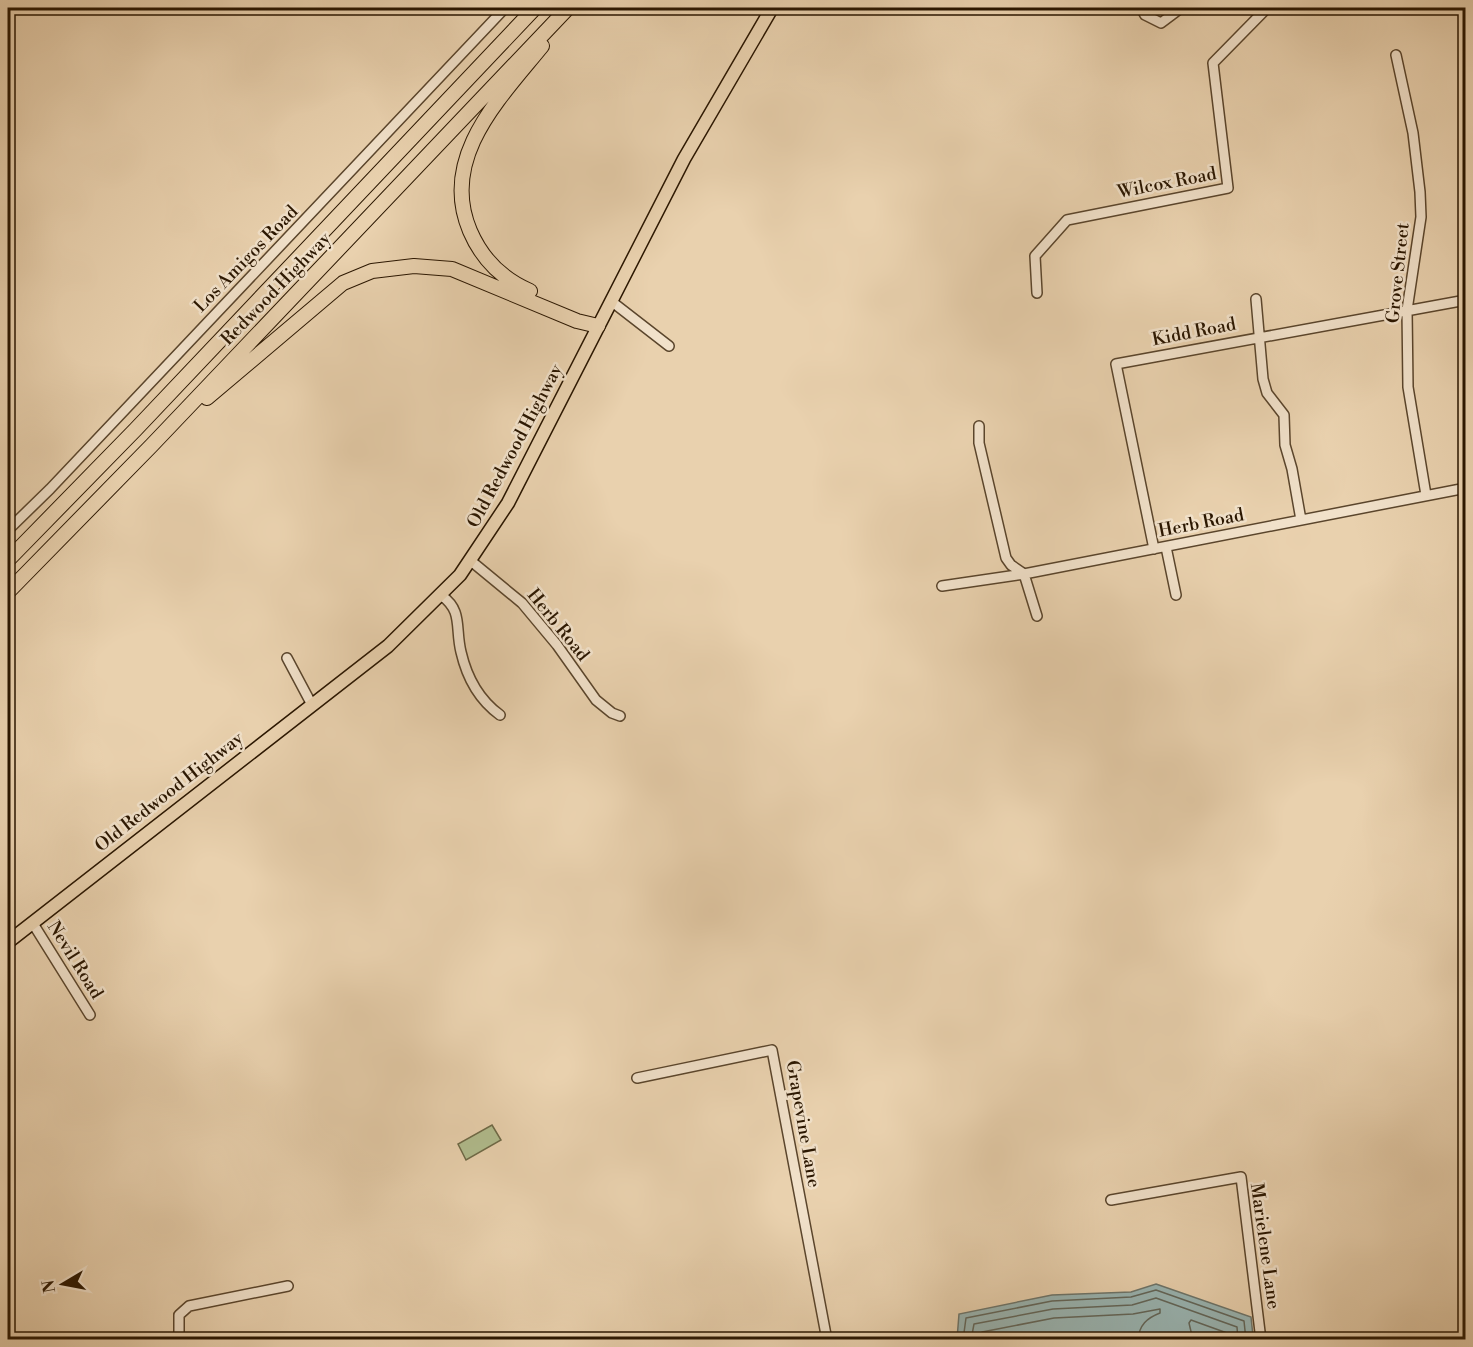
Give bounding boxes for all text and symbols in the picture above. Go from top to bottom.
street label: Wilcox Road [1115,162,1219,204]
street label: Los Amigos Road [189,200,304,318]
street label: Grove Street [1381,221,1415,324]
street label: Redwood Highway [216,227,336,350]
street label: Kidd Road [1150,312,1239,351]
street label: Old Redwood Highway [462,360,568,532]
street label: Herb Road [1156,503,1247,543]
street label: Herb Road [522,584,595,667]
street label: Old Redwood Highway [90,727,248,857]
street label: Nevil Road [42,917,108,1004]
street label: Grapevine Lane [780,1059,826,1189]
street label: Marielene Lane [1245,1182,1285,1310]
north arrow [33,1254,93,1314]
text: N [38,1278,60,1294]

